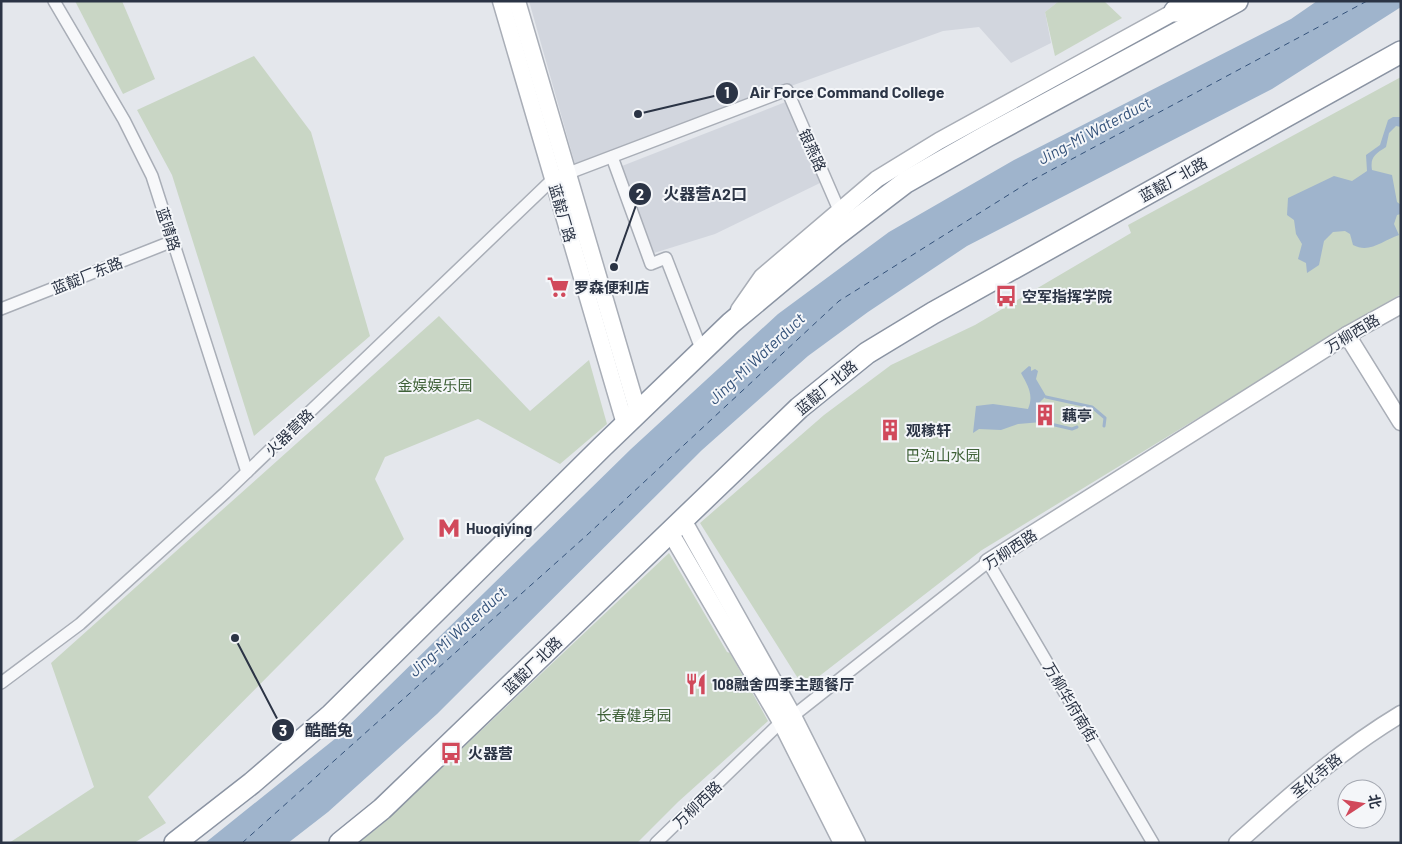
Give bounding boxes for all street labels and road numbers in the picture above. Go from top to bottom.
street label: 银燕路 [796,126,830,174]
street label: 蓝靛厂北路 [1136,153,1210,205]
street label: 蓝靛厂路 [546,182,580,244]
street label: 蓝晴路 [153,205,185,253]
street label: 蓝靛厂东路 [49,253,125,297]
street label: 万柳西路 [1322,310,1382,356]
street label: 蓝靛厂北路 [791,356,861,418]
street label: 火器营路 [261,405,317,459]
street label: 万柳西路 [980,525,1040,573]
street label: 蓝靛厂北路 [499,632,565,698]
street label: 万柳华府南街 [1040,659,1102,745]
street label: 圣化寺路 [1287,749,1345,801]
street label: 万柳西路 [669,777,725,831]

